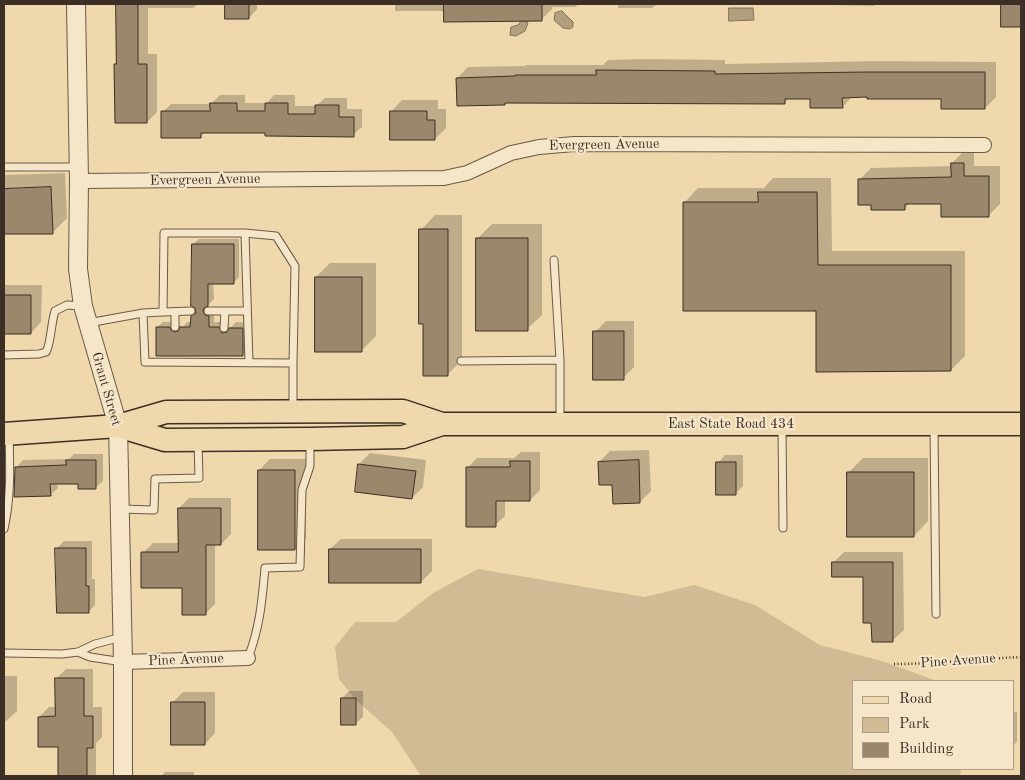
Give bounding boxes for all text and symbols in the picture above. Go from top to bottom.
street label: Evergreen Avenue [549,136,659,154]
street label: Evergreen Avenue [150,171,260,189]
street label: Grant Street [87,350,125,428]
street label: East State Road 434 [668,416,794,432]
street label: Pine Avenue [148,650,224,670]
street label: Pine Avenue [920,650,996,672]
legend [852,680,1015,770]
text: Road [899,692,932,707]
text: Park [899,717,930,732]
text: Building [899,742,954,757]

